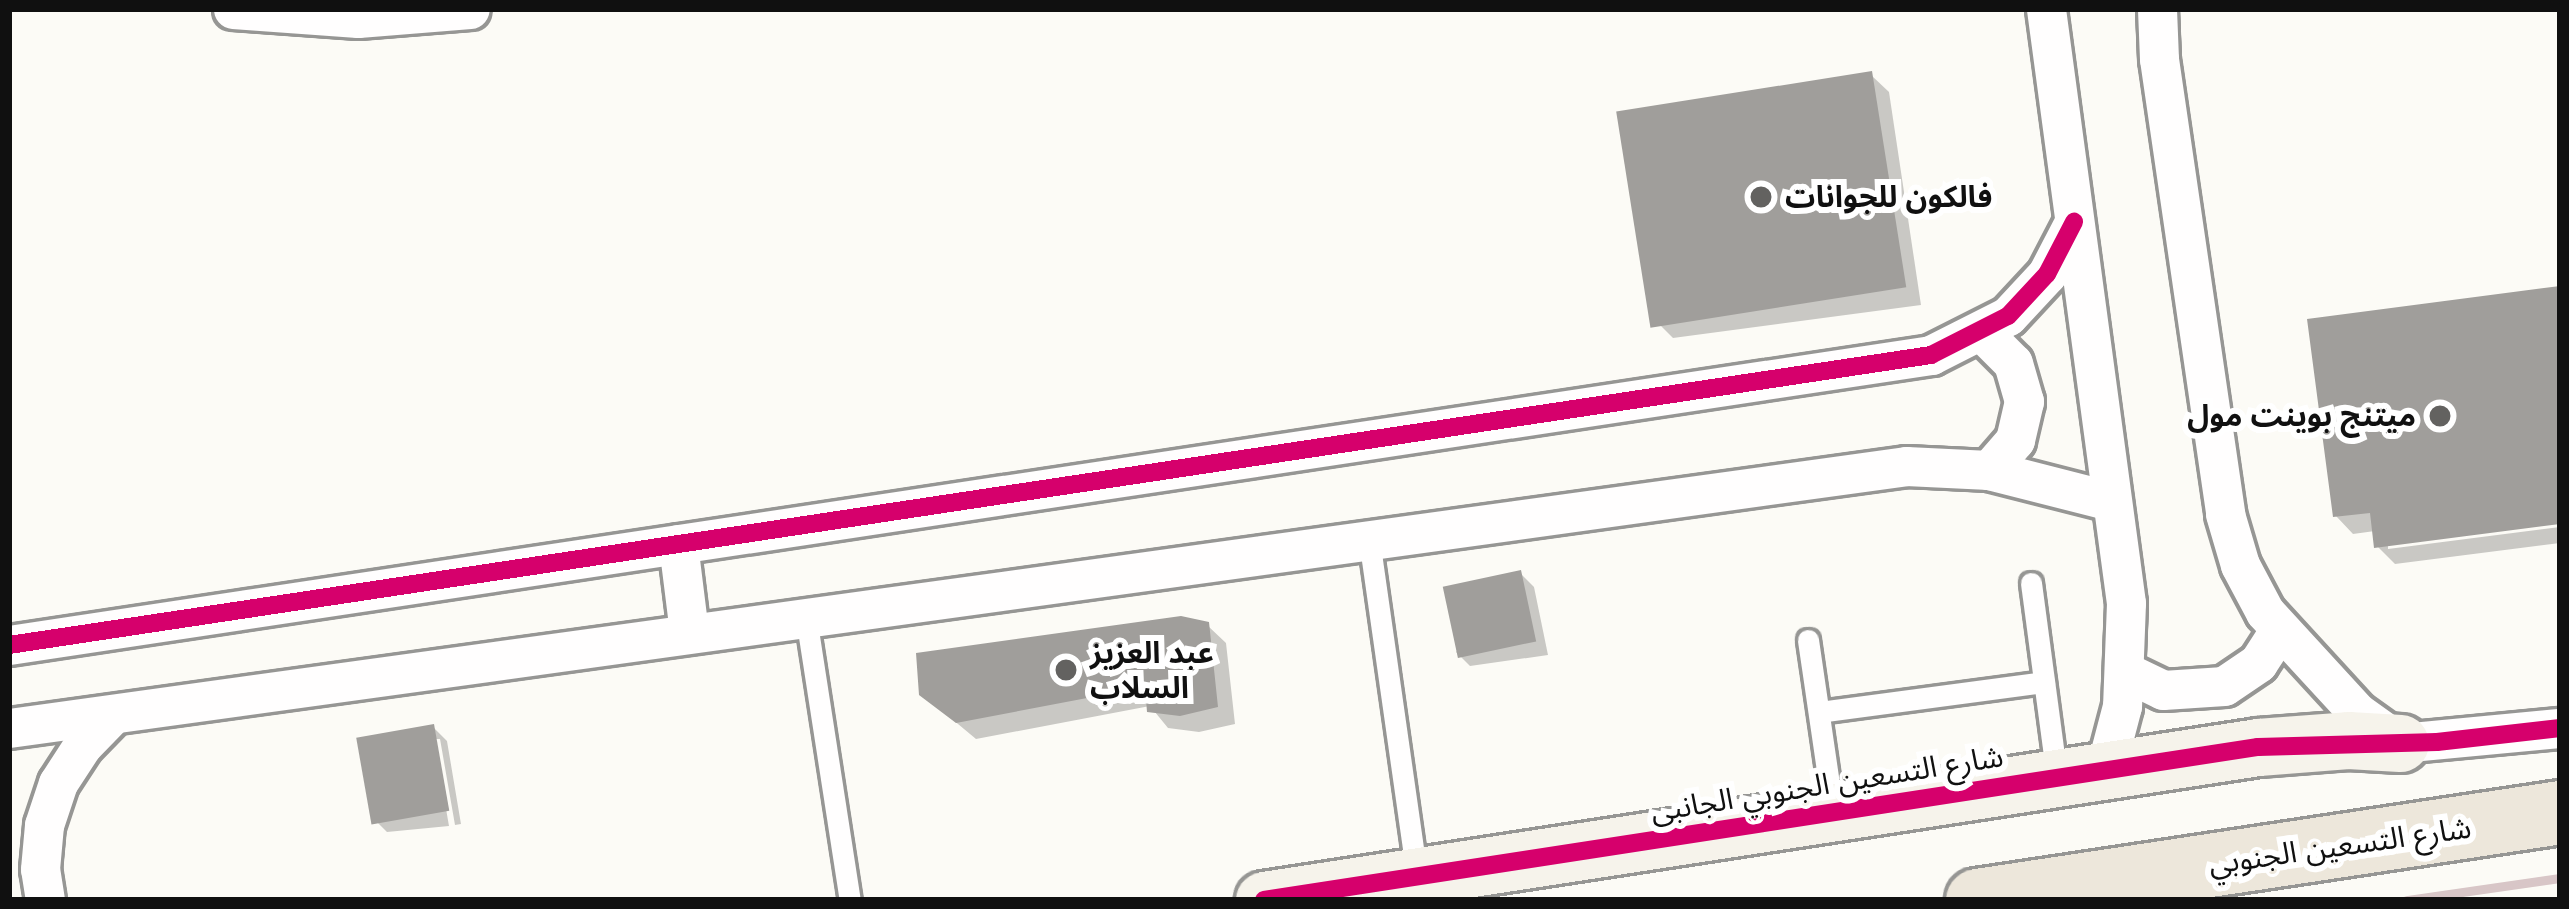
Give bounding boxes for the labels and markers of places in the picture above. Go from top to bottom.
place label: فالكون للجوانات [1785,179,1992,215]
marker: فالكون للجوانات [1748,184,1774,210]
place label: ميتنج بوينت مول [2187,398,2416,434]
marker: ميتنج بوينت مول [2427,403,2453,429]
place label: عبد العزيز السلاب [1090,635,1214,706]
marker: عبد العزيز السلاب [1053,657,1079,683]

